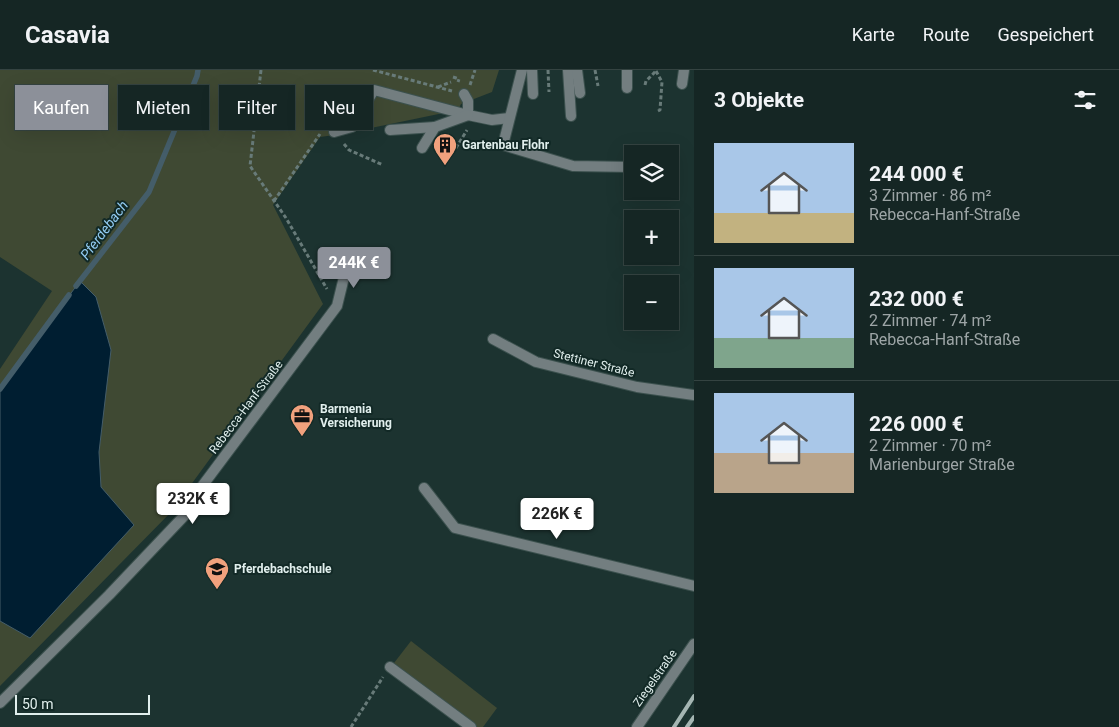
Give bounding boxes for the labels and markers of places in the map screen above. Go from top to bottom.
building icon: Gartenbau Flohr [432,132,458,166]
place label: Gartenbau Flohr [462,138,550,152]
pin: 244K € [313,246,395,289]
place label: Barmenia Versicherung [320,402,392,430]
office icon: Barmenia Versicherung [289,403,315,437]
pin: 232K € [152,482,234,525]
pin: 226K € [516,498,598,540]
school or university icon: Pferdebachschule [204,556,230,590]
place label: Pferdebachschule [234,562,332,576]

